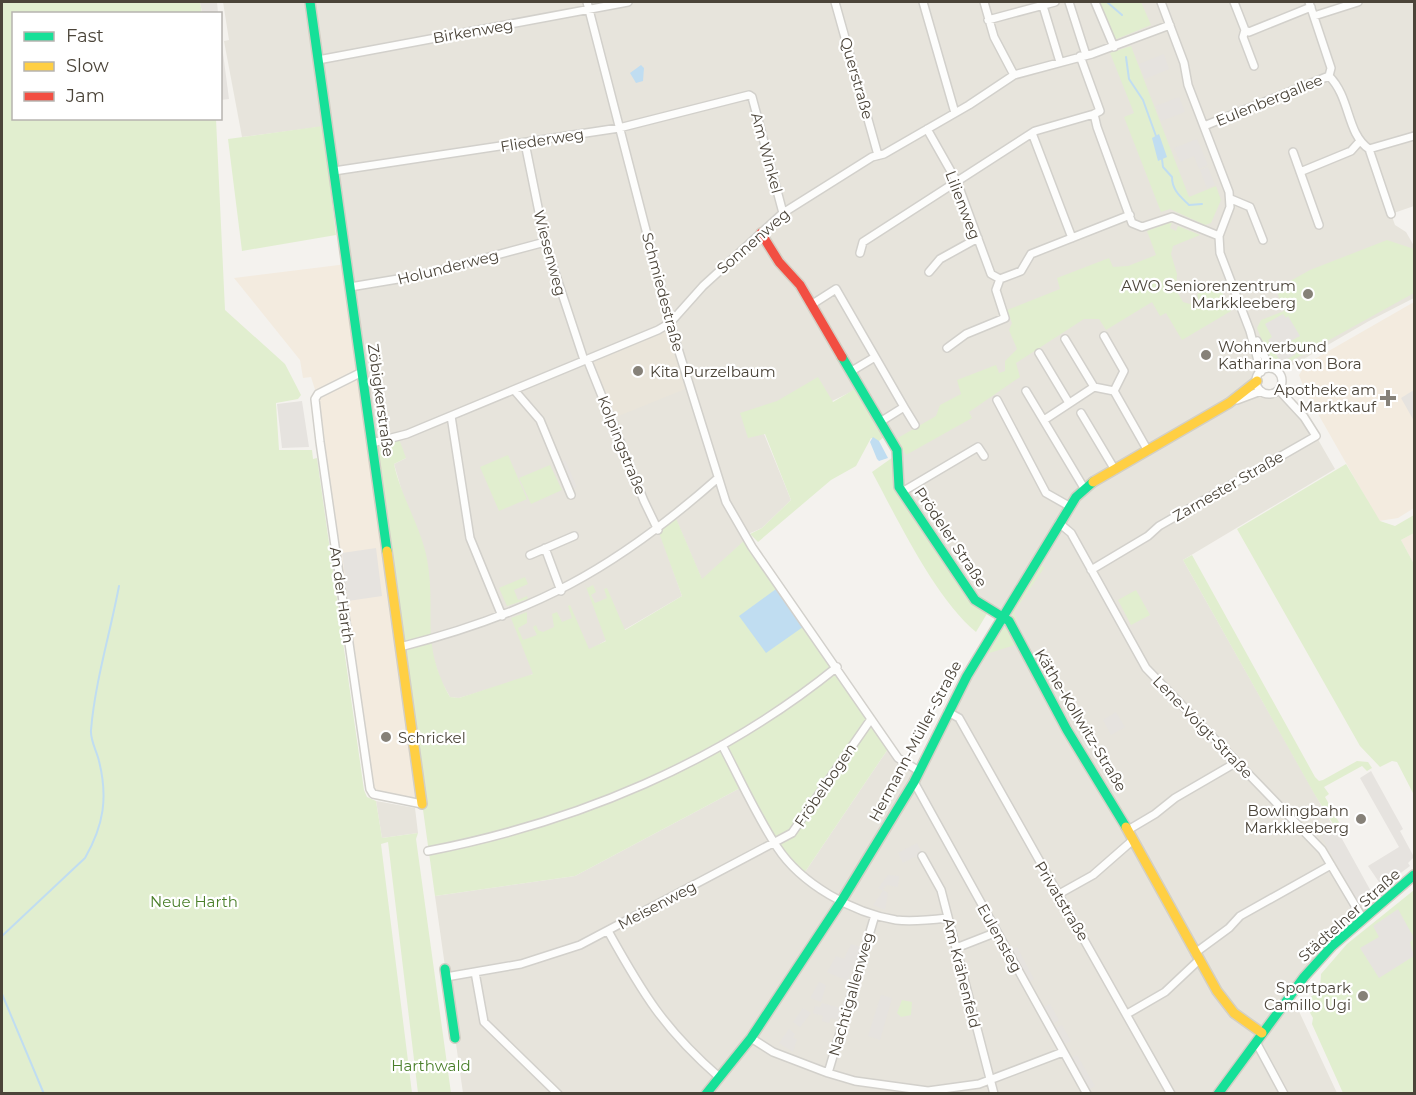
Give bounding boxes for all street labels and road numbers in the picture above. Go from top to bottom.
street label: Birkenweg [431,15,515,47]
street label: Querstraße [836,35,878,121]
street label: Eulenbergallee [1213,70,1325,130]
street label: Am Winkel [747,110,787,196]
street label: Fliederweg [499,124,585,156]
street label: Lilienweg [941,168,985,242]
street label: Sonnenweg [713,204,793,278]
street label: Wiesenweg [529,208,571,298]
street label: Schmiedestraße [638,230,688,354]
street label: Holunderweg [395,245,501,289]
street label: Zöbigkerstraße [364,342,398,458]
street label: Kolpingstraße [594,393,650,497]
street label: Zarnester Straße [1169,447,1287,525]
street label: Prödeler Straße [911,483,991,591]
street label: An der Harth [326,545,358,645]
street label: Käthe-Kollwitz-Straße [1031,645,1131,795]
street label: Hermann-Müller-Straße [864,657,966,825]
street label: Lene-Voigt-Straße [1149,672,1257,782]
street label: Fröbelbogen [790,740,860,830]
street label: Privatstraße [1031,858,1093,944]
street label: Städtelner Straße [1294,864,1404,966]
street label: Meisenweg [615,876,699,934]
street label: Eulensteg [973,900,1027,976]
street label: Am Krähenfeld [939,916,985,1030]
street label: Nachtigallenweg [824,930,878,1058]

